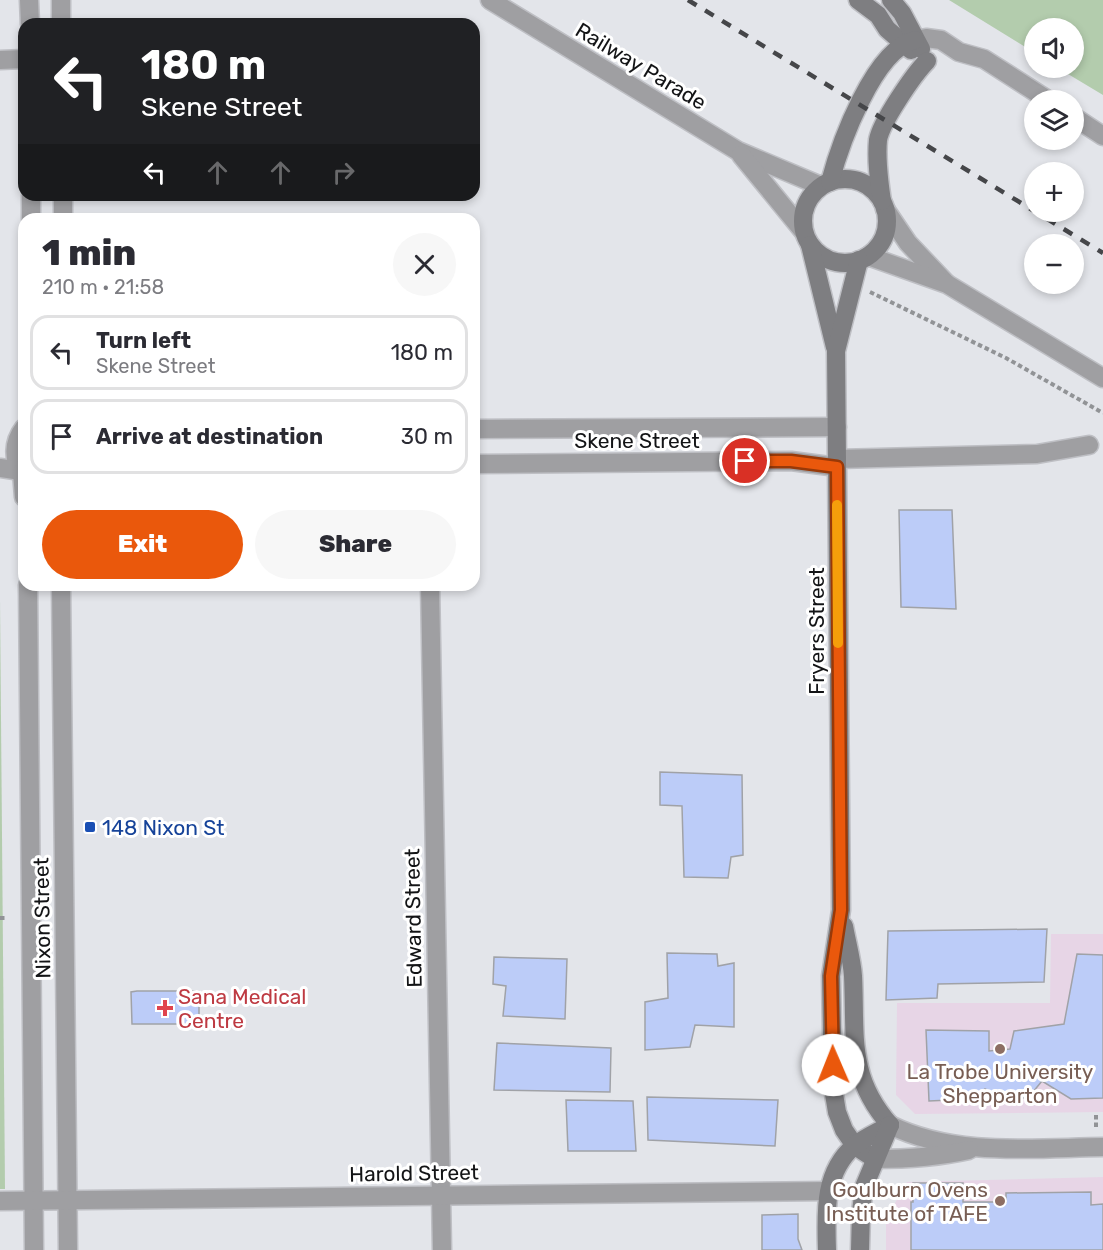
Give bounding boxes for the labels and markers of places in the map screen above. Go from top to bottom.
pin [719,435,770,486]
place label: 148 Nixon St [102,815,224,840]
marker: 148 Nixon St [83,820,97,834]
place label: Sana Medical Centre [178,984,306,1033]
marker: Sana Medical Centre [156,999,174,1017]
marker: La Trobe University Shepparton [993,1042,1007,1056]
place label: La Trobe University Shepparton [907,1059,1094,1108]
place label: Goulburn Ovens Institute of TAFE [826,1177,988,1226]
marker: Goulburn Ovens Institute of TAFE [993,1194,1007,1208]

